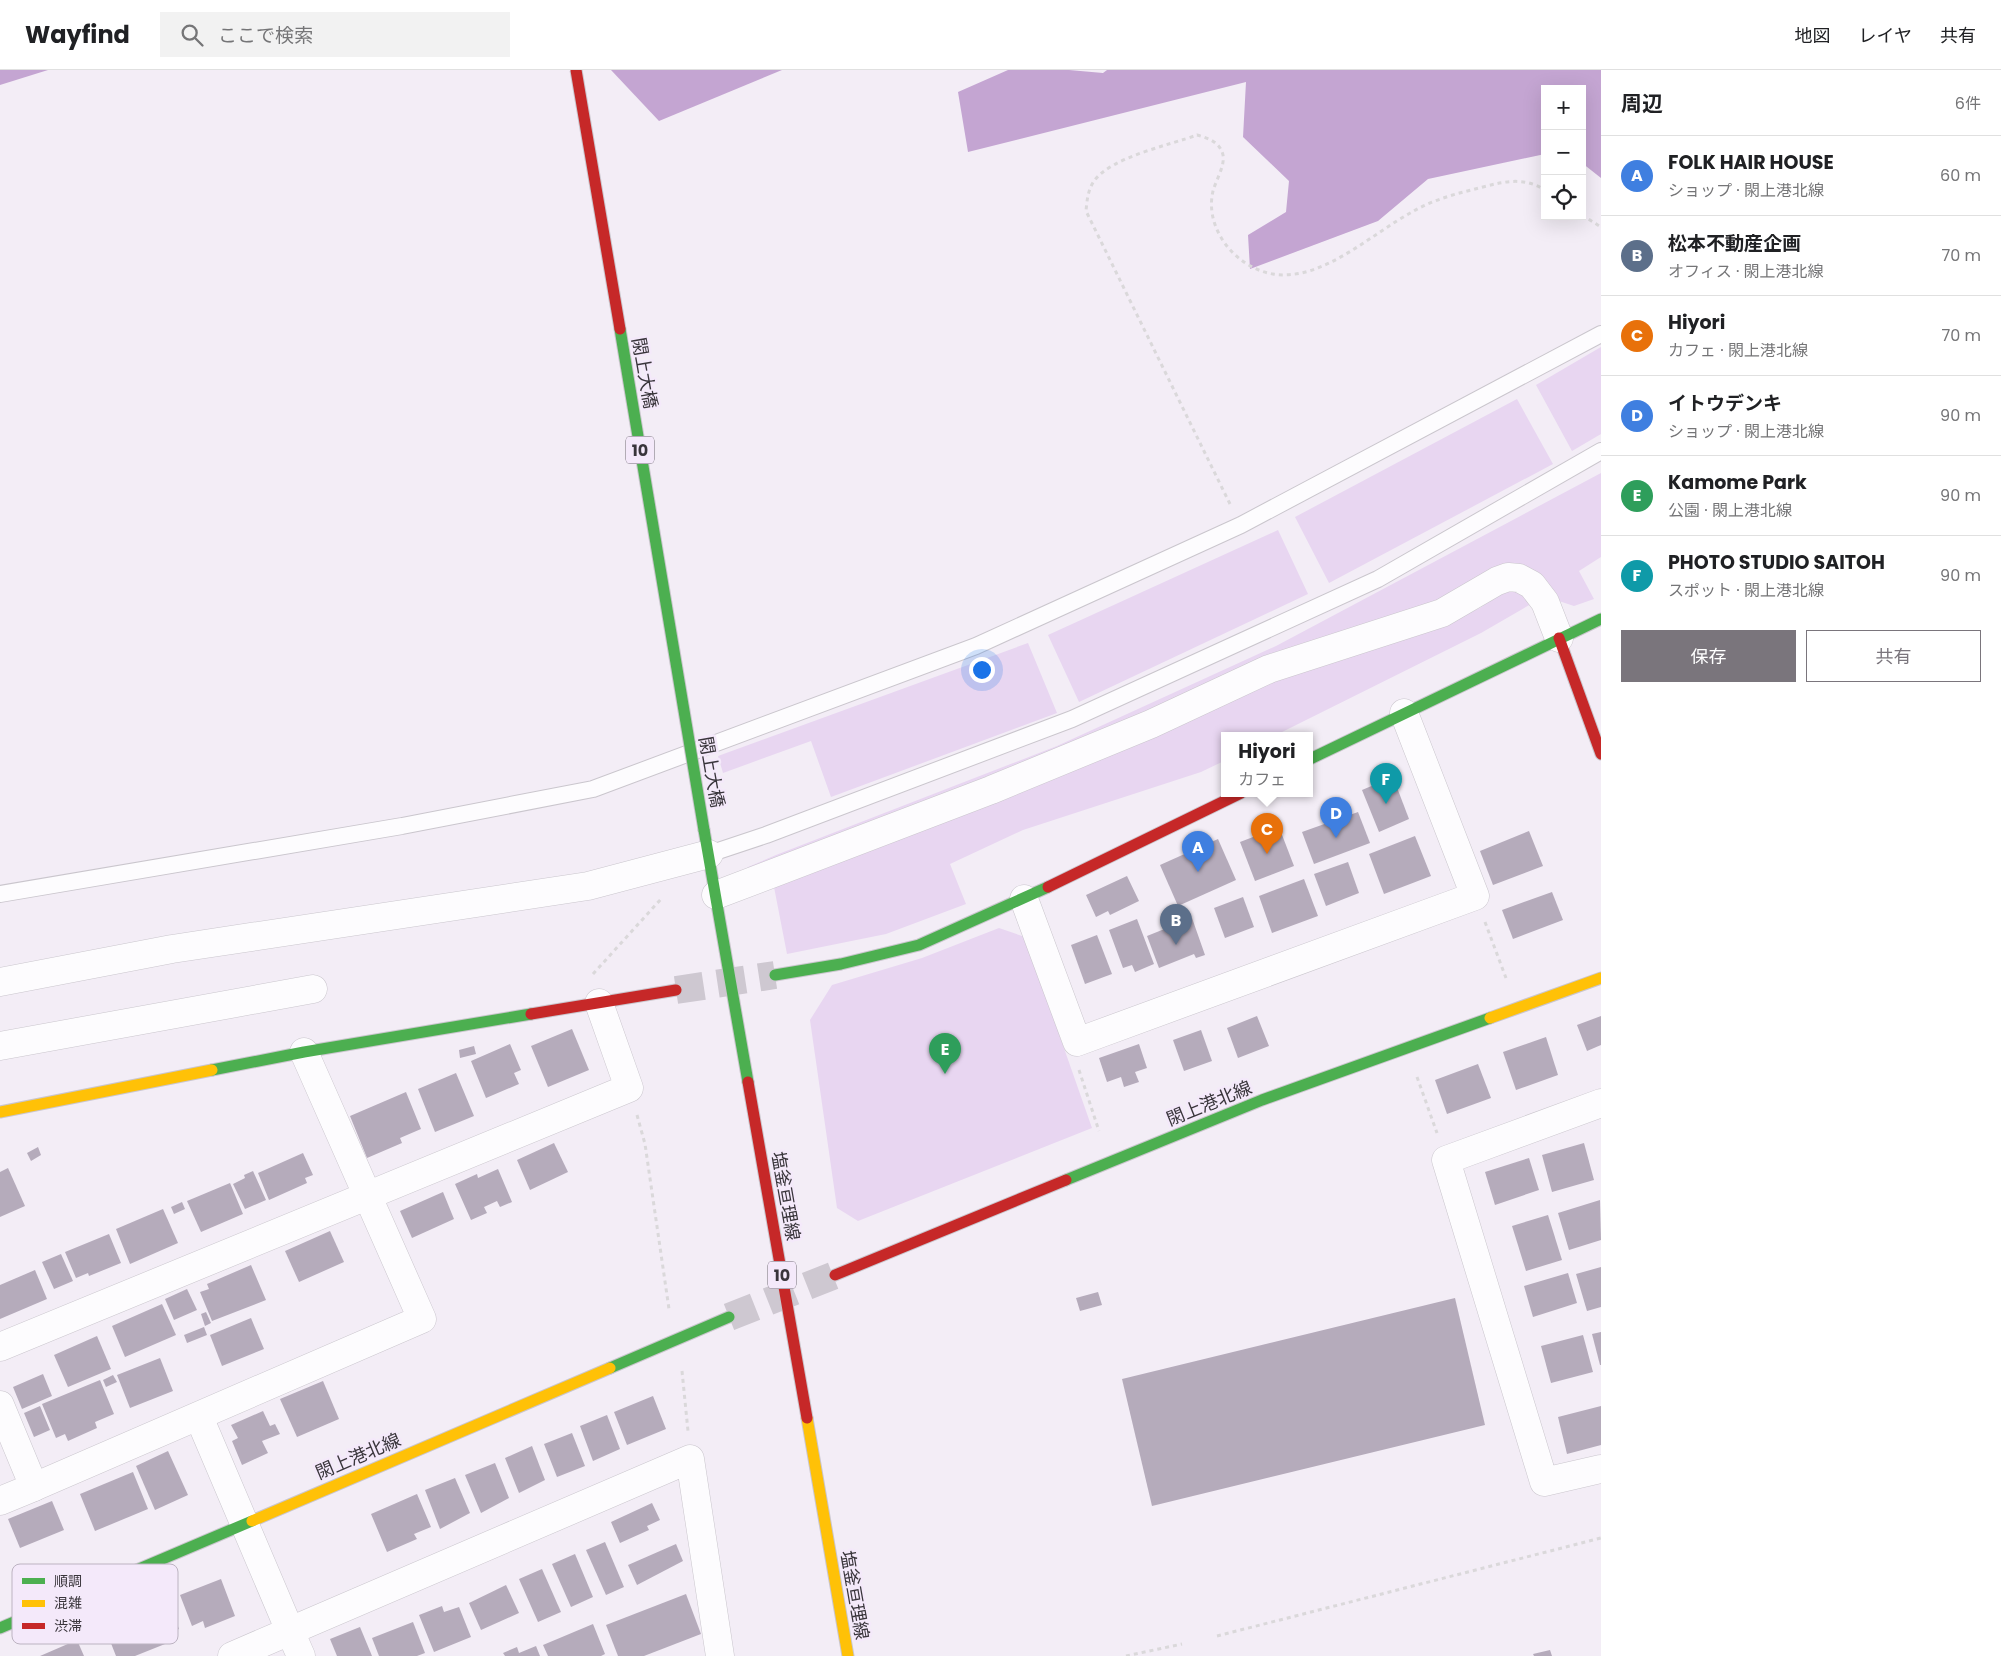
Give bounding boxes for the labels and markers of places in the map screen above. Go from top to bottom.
pin: F [1370,763,1402,804]
pin: D [1320,797,1352,838]
pin: C [1251,813,1283,854]
pin: A [1182,831,1214,872]
pin: B [1160,904,1192,945]
pin: E [929,1033,961,1074]

